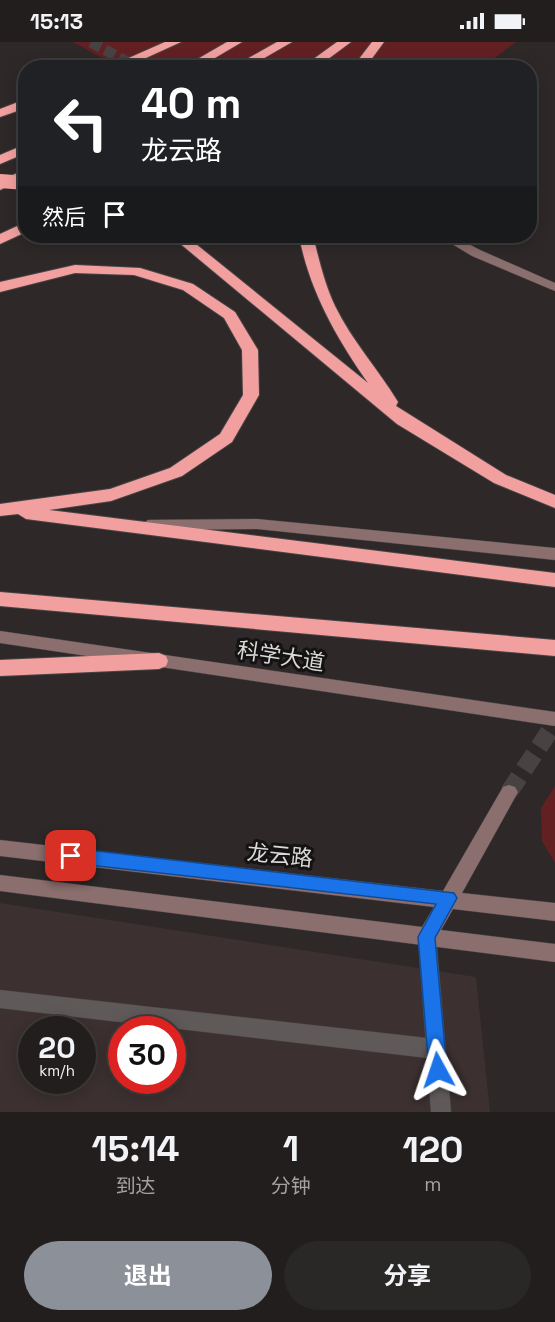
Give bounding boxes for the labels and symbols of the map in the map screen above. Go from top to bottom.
street label: 科学大道 [235,635,327,677]
pin [45,830,96,881]
street label: 龙云路 [246,838,314,872]
speed limit sign: 30 [108,1016,186,1094]
position arrow [406,1038,470,1102]

